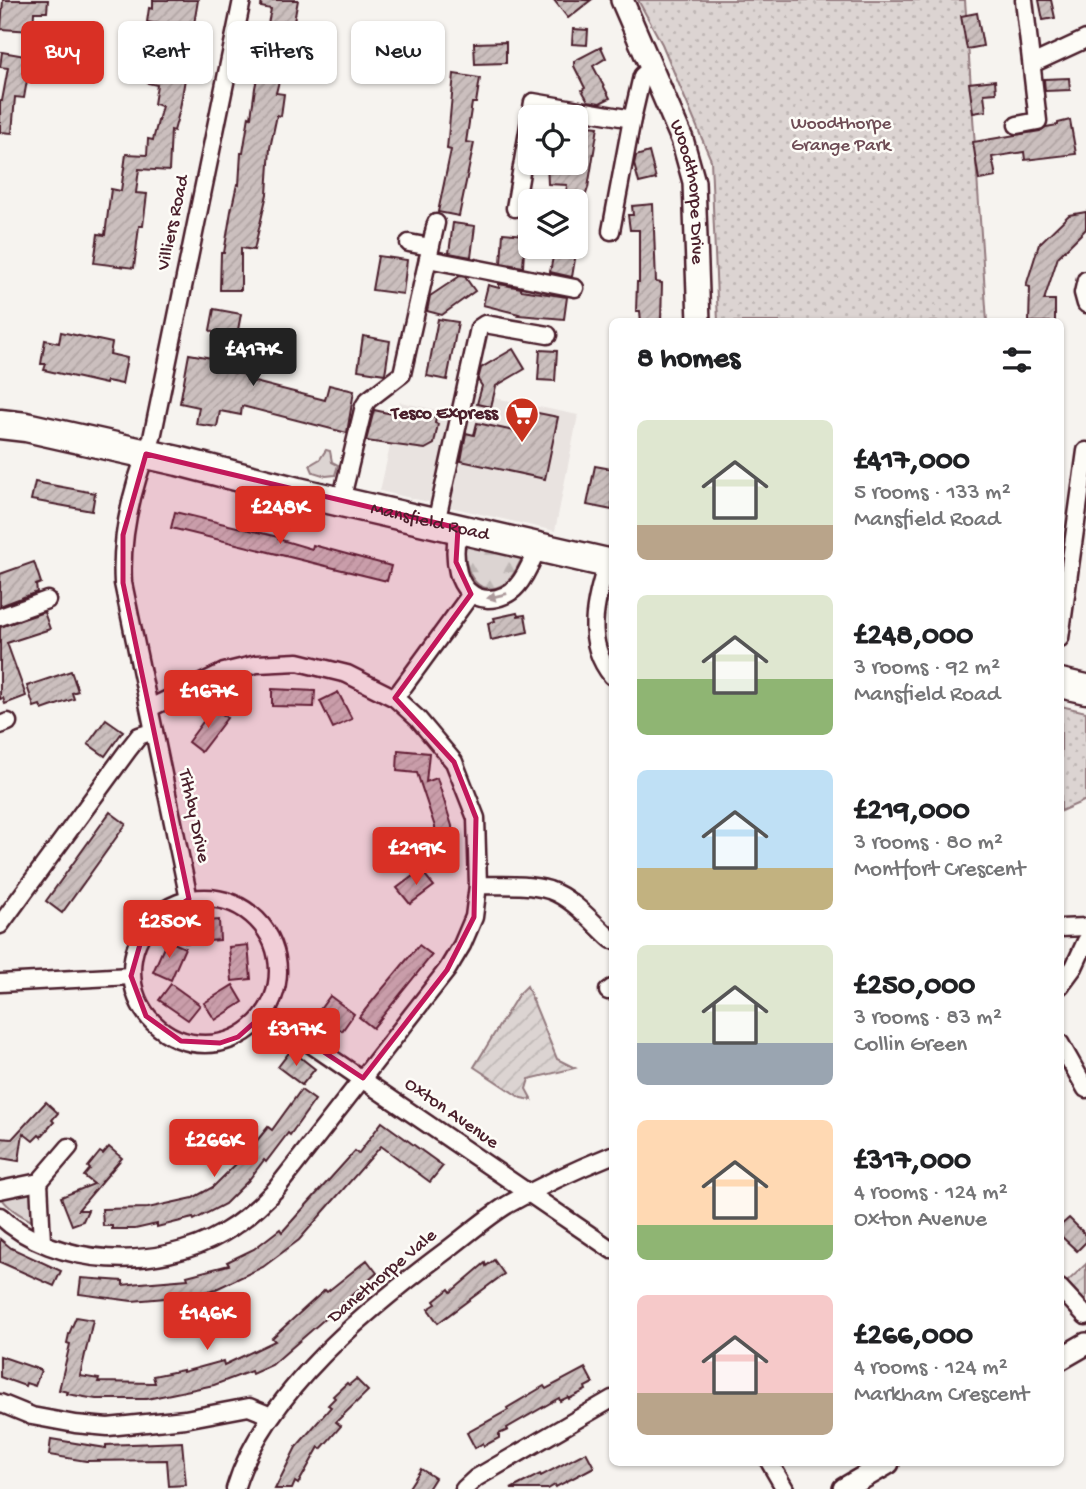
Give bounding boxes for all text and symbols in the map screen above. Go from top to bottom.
chip: Buy [21,21,104,84]
chip: Rent [118,21,213,84]
chip: Filters [227,21,337,84]
chip: New [351,21,445,84]
map controls [518,105,588,259]
button: locate [518,105,588,175]
park label: Woodthorpe Grange Park [791,113,892,158]
street label: Woodthorpe Drive [664,116,708,265]
street label: Villiers Road [152,171,196,274]
button: layers [518,189,588,259]
pin: £417K [204,328,302,388]
text: £417K [225,337,281,364]
icon: filters [998,341,1036,379]
text: 8 homes [637,343,740,378]
supermarket icon: Tesco Express [503,395,541,444]
place label: Tesco Express [389,403,499,426]
text: £417,000 [854,445,970,480]
icon: home [693,448,777,532]
text: 5 rooms · 133 m² [854,480,1011,507]
pin: £248K [231,486,329,546]
text: £248K [251,495,309,522]
street label: Mansfield Road [368,497,493,547]
text: Mansfield Road [854,507,1000,534]
one-way arrow [485,591,507,602]
text: £248,000 [854,620,973,655]
icon: home [693,623,777,707]
text: 3 rooms · 92 m² [854,655,1000,682]
pin: £167K [159,670,257,730]
text: £167K [180,679,236,706]
text: Mansfield Road [854,682,1000,709]
street label: Tithby Drive [172,766,214,865]
text: £219,000 [854,795,970,830]
icon: home [693,798,777,882]
pin: £219K [367,828,465,887]
text: 3 rooms · 80 m² [854,830,1003,857]
text: £219K [389,836,443,863]
text: Montfort Crescent [854,857,1025,884]
pin: £250K [120,900,218,960]
text: £250K [139,909,199,936]
text: £250,000 [854,970,975,1005]
icon: home [693,973,777,1057]
text: 3 rooms · 83 m² [854,1005,1002,1032]
pin: £317K [247,1009,345,1068]
text: £317K [268,1017,324,1044]
text: Collin Green [854,1032,967,1059]
street label: Oxton Avenue [399,1073,503,1155]
pin: £266K [165,1120,263,1179]
text: £266K [185,1128,243,1155]
text: £317,000 [854,1145,971,1180]
icon: home [693,1148,777,1232]
text: 4 rooms · 124 m² [854,1180,1008,1207]
text: Oxton Avenue [854,1207,987,1234]
street label: Danethorpe Vale [322,1225,442,1331]
pin: £146K [158,1292,256,1352]
text: £146K [180,1301,234,1328]
text: £266,000 [854,1320,973,1355]
icon: home [693,1323,777,1407]
text: 4 rooms · 124 m² [854,1355,1008,1382]
text: Markham Crescent [854,1382,1029,1409]

